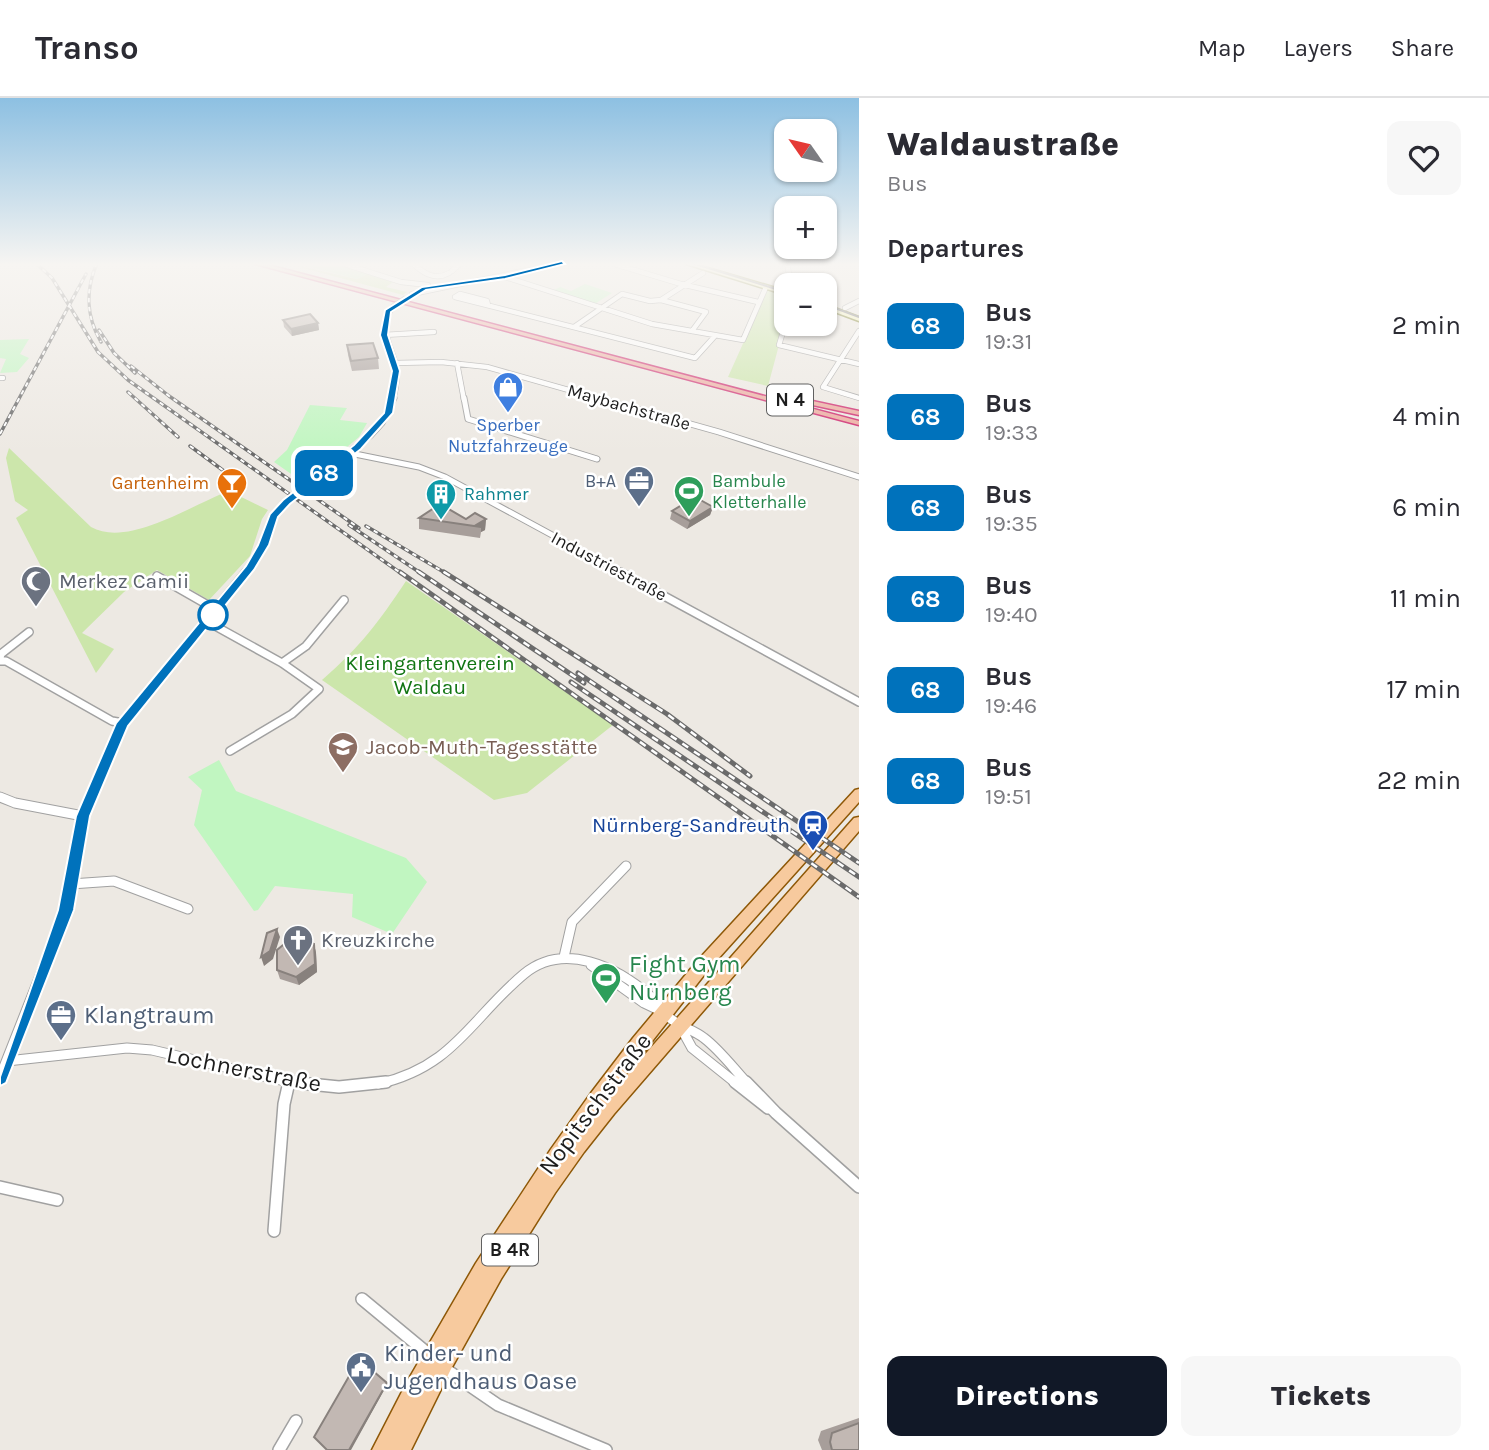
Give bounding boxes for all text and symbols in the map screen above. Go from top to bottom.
text: Transo [35,29,139,67]
text: Map [1198,34,1246,62]
text: Layers [1284,34,1353,62]
text: Share [1391,34,1454,62]
north arrow [774,119,836,182]
map controls [774,119,837,336]
button: heart [1387,121,1461,195]
text: Waldaustraße [887,125,1119,163]
text: Bus [887,170,927,197]
button: + [774,196,837,259]
text: Departures [887,233,1024,264]
button: − [774,273,837,336]
text: Bus [985,297,1032,328]
text: 2 min [1392,310,1461,341]
text: 68 [910,312,941,340]
text: 19:31 [985,328,1032,355]
shop icon: Sperber Nutzfahrzeuge [491,370,525,414]
street label: Maybachstraße [565,379,693,435]
road number: N 4 [767,384,813,416]
text: Bus [985,388,1032,419]
text: 4 min [1393,401,1461,432]
text: 68 [910,403,941,431]
place label: Sperber Nutzfahrzeuge [448,414,568,457]
text: 19:33 [985,419,1038,446]
line badge: 68 [292,450,356,496]
text: 68 [309,459,339,487]
office icon: B+A [622,464,656,508]
bar icon: Gartenheim [215,466,249,510]
place label: B+A [585,470,616,492]
place label: Bambule Kletterhalle [712,470,807,513]
place label: Gartenheim [112,472,209,494]
sports icon: Bambule Kletterhalle [672,474,706,518]
building icon: Rahmer [424,477,458,521]
text: Bus [985,479,1032,510]
place label: Rahmer [464,483,529,505]
text: 6 min [1392,492,1461,523]
text: 68 [910,494,941,522]
text: 19:35 [985,510,1038,537]
street label: Industriestraße [547,526,671,606]
mosque icon: Merkez Camii [19,564,53,608]
place label: Merkez Camii [59,569,189,593]
text: Bus [985,570,1032,601]
text: 11 min [1390,583,1461,614]
text: 68 [910,585,941,613]
unlabelled marker [198,600,228,630]
text: 19:40 [985,601,1038,628]
park label: Kleingartenverein Waldau [345,651,515,699]
text: Bus [985,661,1032,692]
text: 17 min [1386,674,1461,705]
text: 68 [910,676,941,704]
text: 19:46 [985,692,1037,719]
school or university icon: Jacob-Muth-Tagesstätte [326,730,360,774]
place label: Jacob-Muth-Tagesstätte [366,735,597,759]
text: Bus [985,752,1032,783]
text: 22 min [1377,765,1461,796]
text: 68 [910,767,941,795]
text: 19:51 [985,783,1032,810]
station icon: Nürnberg-Sandreuth [796,808,830,852]
place label: Nürnberg-Sandreuth [592,813,790,837]
church icon: Kreuzkirche [281,923,315,967]
place label: Kreuzkirche [321,928,435,952]
place label: Fight Gym Nürnberg [629,950,741,1006]
sports icon: Fight Gym Nürnberg [589,961,623,1005]
office icon: Klangtraum [44,998,78,1042]
place label: Klangtraum [84,1001,214,1029]
street label: Nopitschstraße [533,1028,657,1180]
street label: Lochnerstraße [164,1040,324,1098]
road number: B 4R [482,1234,538,1266]
place label: Kinder- und Jugendhaus Oase [384,1339,577,1395]
public building icon: Kinder- und Jugendhaus Oase [344,1350,378,1394]
button: Directions [887,1356,1167,1436]
button: Tickets [1181,1356,1461,1436]

